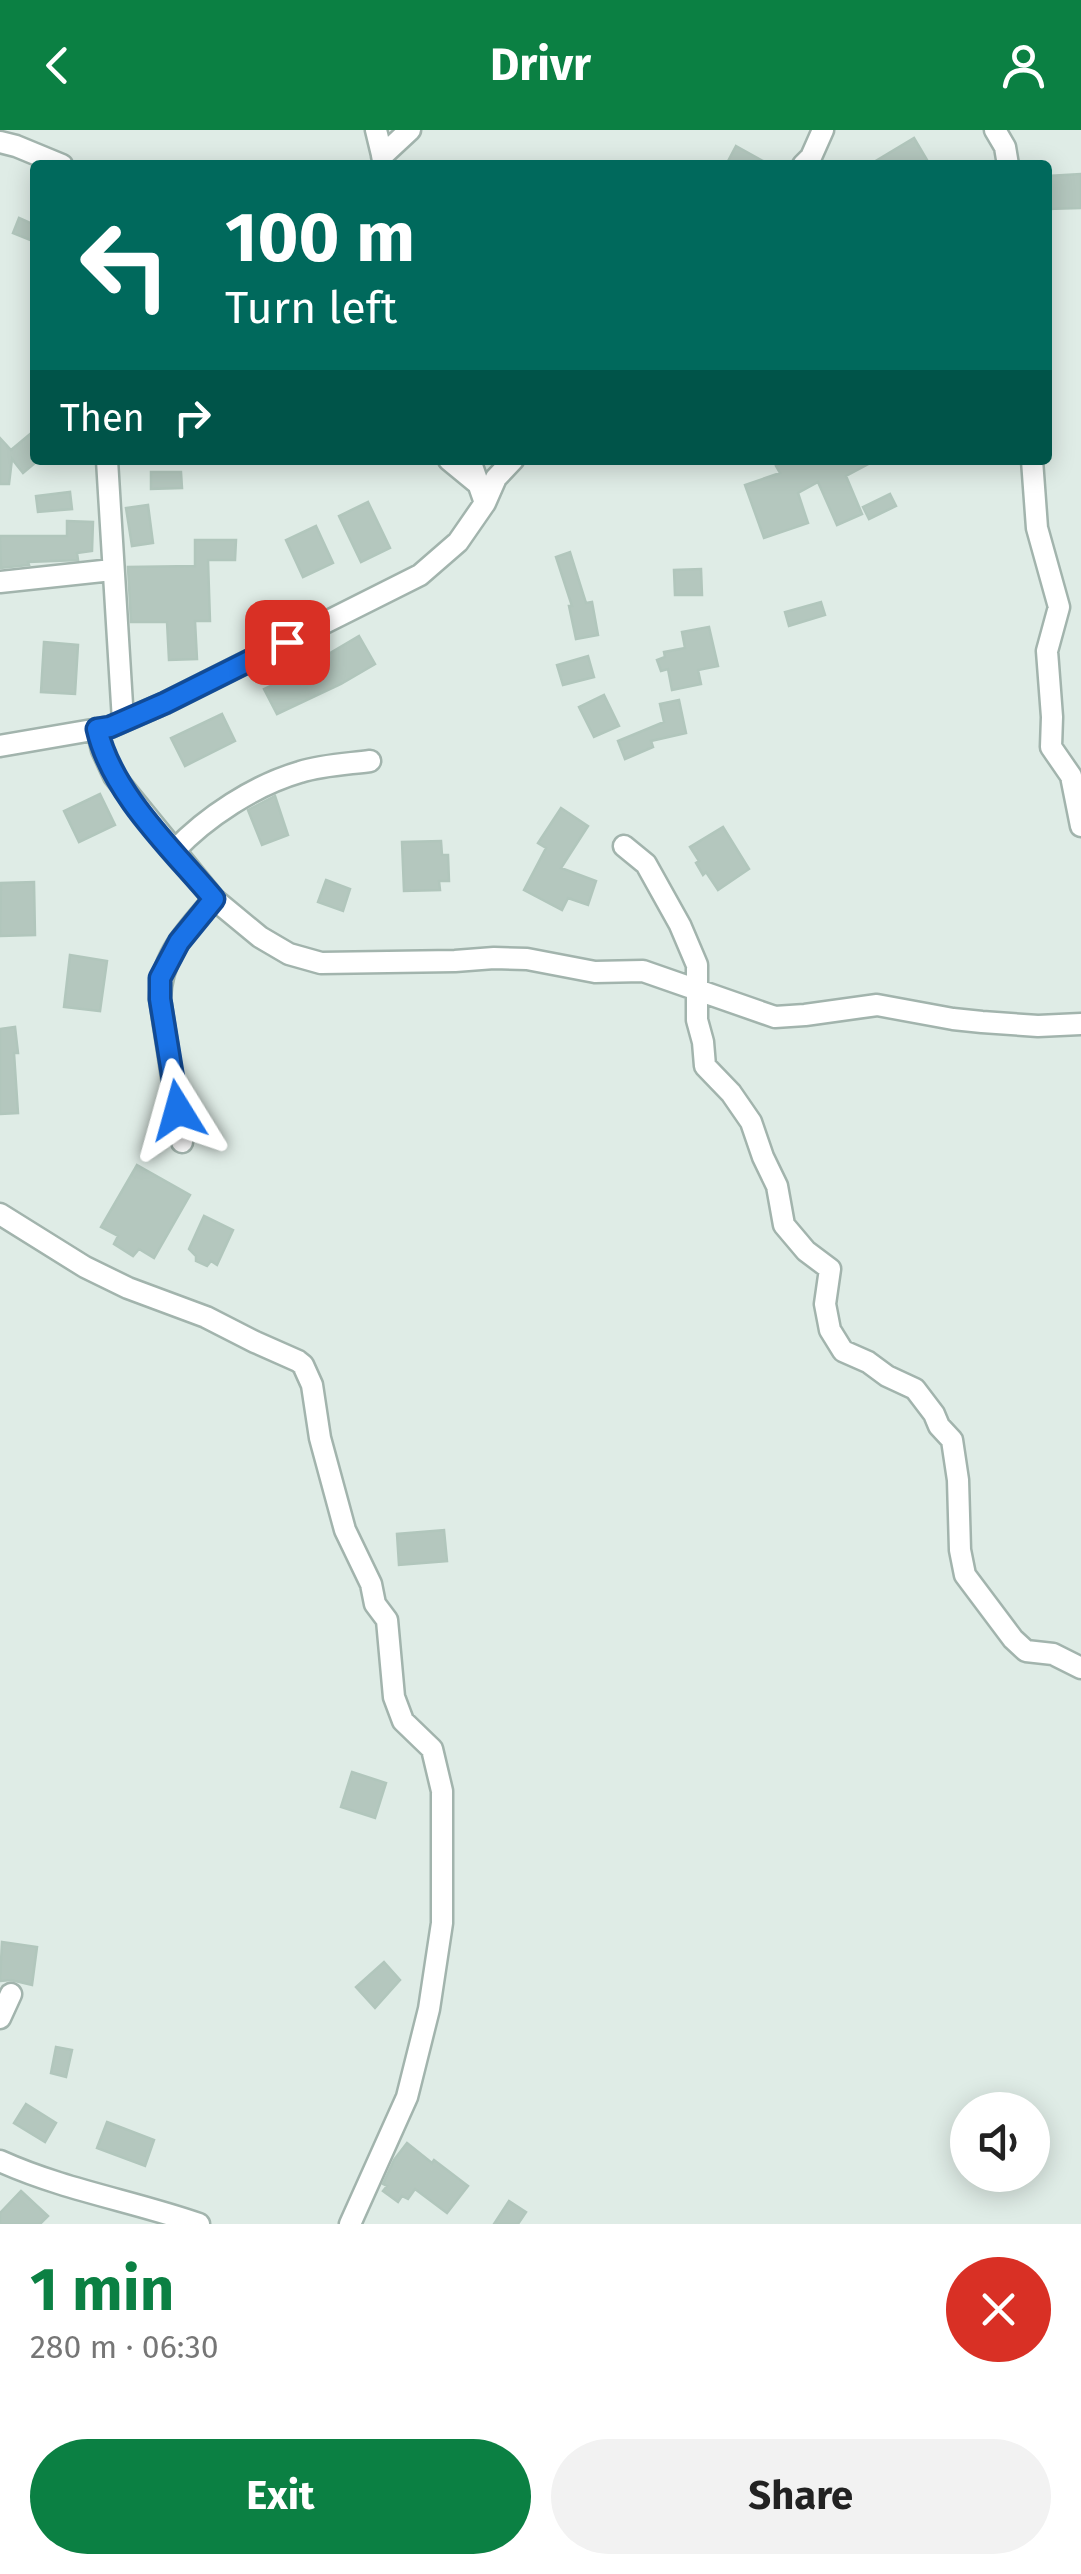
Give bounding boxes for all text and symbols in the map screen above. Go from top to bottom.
icon: back [30,38,85,93]
text: Drivr [490,38,591,92]
icon: person [996,38,1051,93]
text: 100 m [225,196,415,280]
icon: left [60,200,190,330]
text: Turn left [225,281,397,335]
icon: right [165,390,220,445]
text: Then [60,395,145,441]
pin [245,600,330,685]
icon: arrive [260,615,315,670]
position arrow [126,1058,230,1162]
map controls [950,2092,1050,2192]
button: sound [950,2092,1050,2192]
text: 1 min [30,2254,174,2326]
button: close [946,2257,1051,2362]
text: 280 m · 06:30 [30,2328,219,2366]
button: Exit [30,2439,531,2554]
button: Share [551,2439,1051,2554]

